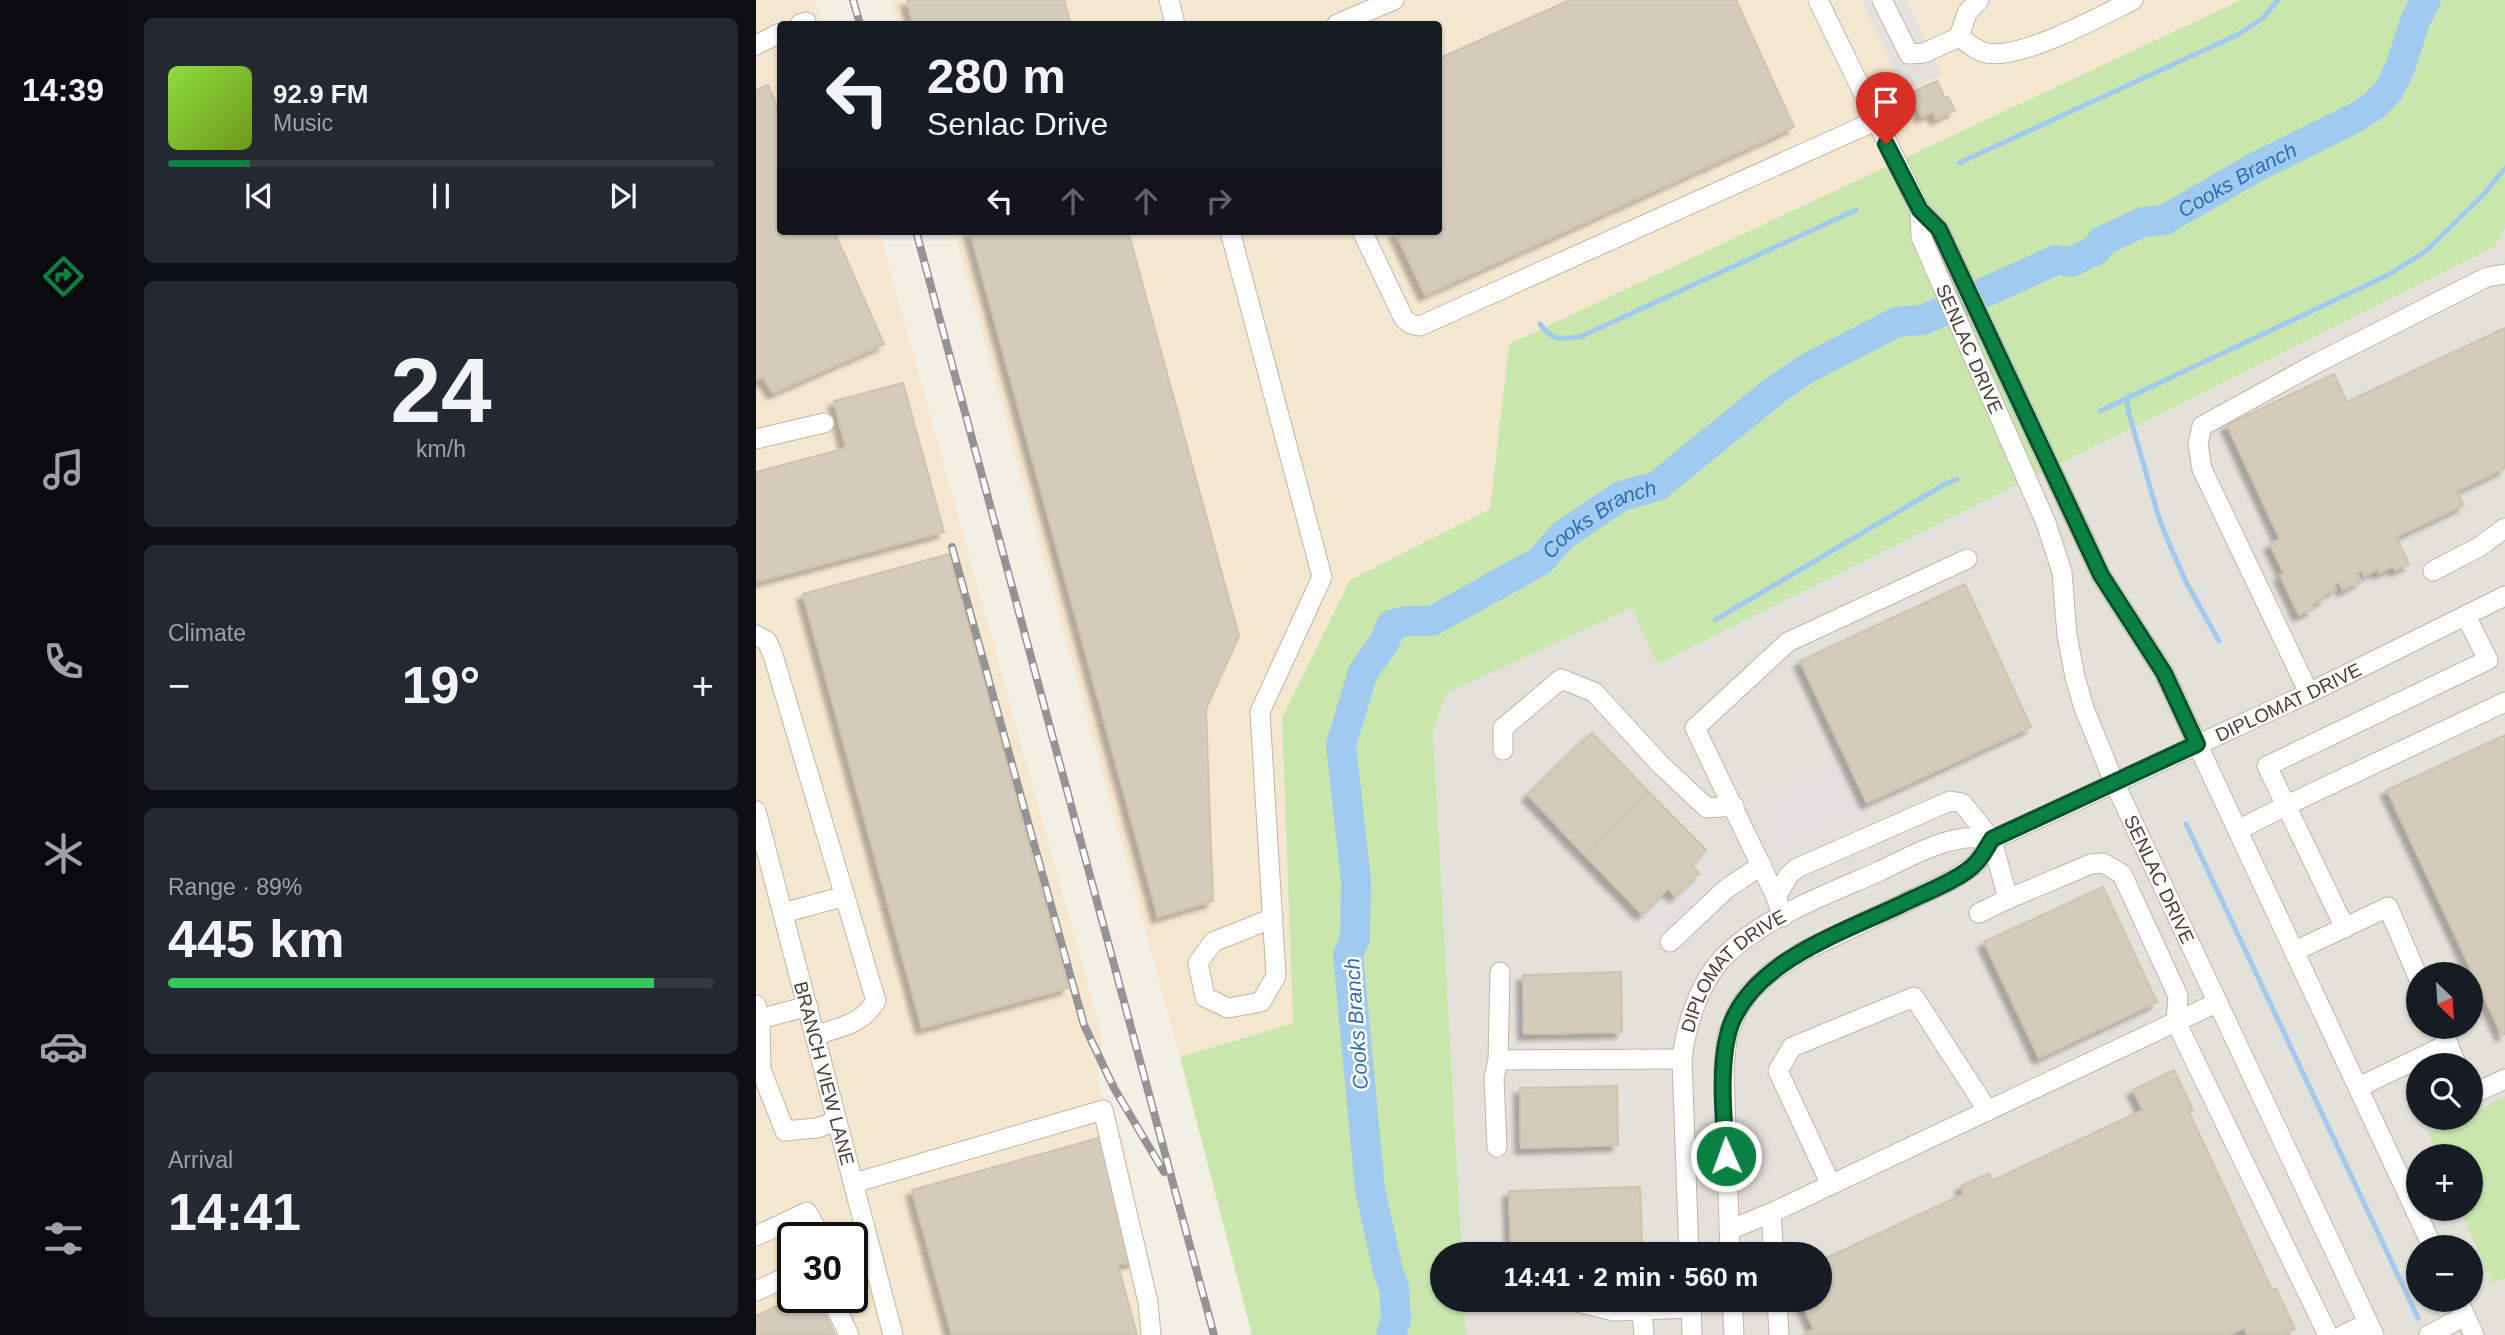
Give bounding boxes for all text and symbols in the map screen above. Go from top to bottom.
icon: left [812,49,903,140]
text: 280 m [927,49,1066,103]
text: 14:39 [22,72,104,108]
pin [1856,72,1916,144]
text: 92.9 FM [273,79,368,109]
icon: arrive [1867,83,1905,121]
text: Senlac Drive [927,106,1108,142]
text: Music [273,110,333,136]
water label: Cooks Branch [2174,137,2300,221]
icon: previous [240,177,278,215]
icon: pause [422,177,460,215]
icon: next [604,177,642,215]
icon: left [981,182,1019,220]
icon: ahead [1054,182,1092,220]
icon: ahead [1127,182,1165,220]
icon: right [1200,182,1238,220]
icon: directions [39,252,88,301]
street label: SENLAC DRIVE [1932,281,2007,417]
text: 24 [390,340,492,441]
text: km/h [416,436,466,462]
icon: music [39,445,88,494]
water label: Cooks Branch [1537,475,1659,562]
text: Climate [168,620,246,646]
icon: phone [39,637,88,686]
text: 19° [402,656,480,714]
street label: DIPLOMAT DRIVE [2212,658,2365,745]
text: − [168,665,190,707]
text: + [692,665,714,707]
street label: SENLAC DRIVE [2120,811,2199,947]
icon: climate [39,829,88,878]
text: Range · 89% [168,874,302,900]
street label: DIPLOMAT DRIVE [1677,905,1789,1035]
text: 445 km [168,910,344,968]
water label: Cooks Branch [1340,957,1372,1091]
north arrow [2406,962,2483,1040]
map controls [2406,962,2483,1312]
street label: BRANCH VIEW LANE [790,979,859,1167]
icon: car [39,1022,88,1071]
button: search [2406,1053,2483,1130]
position arrow [1689,1119,1763,1193]
button: + [2406,1144,2483,1221]
text: Arrival [168,1147,233,1173]
text: 14:41 [168,1183,301,1241]
icon: filters [39,1214,88,1263]
speed limit sign: 30 [777,1222,868,1313]
button: − [2406,1235,2483,1312]
text: 14:41 · 2 min · 560 m [1504,1262,1758,1292]

